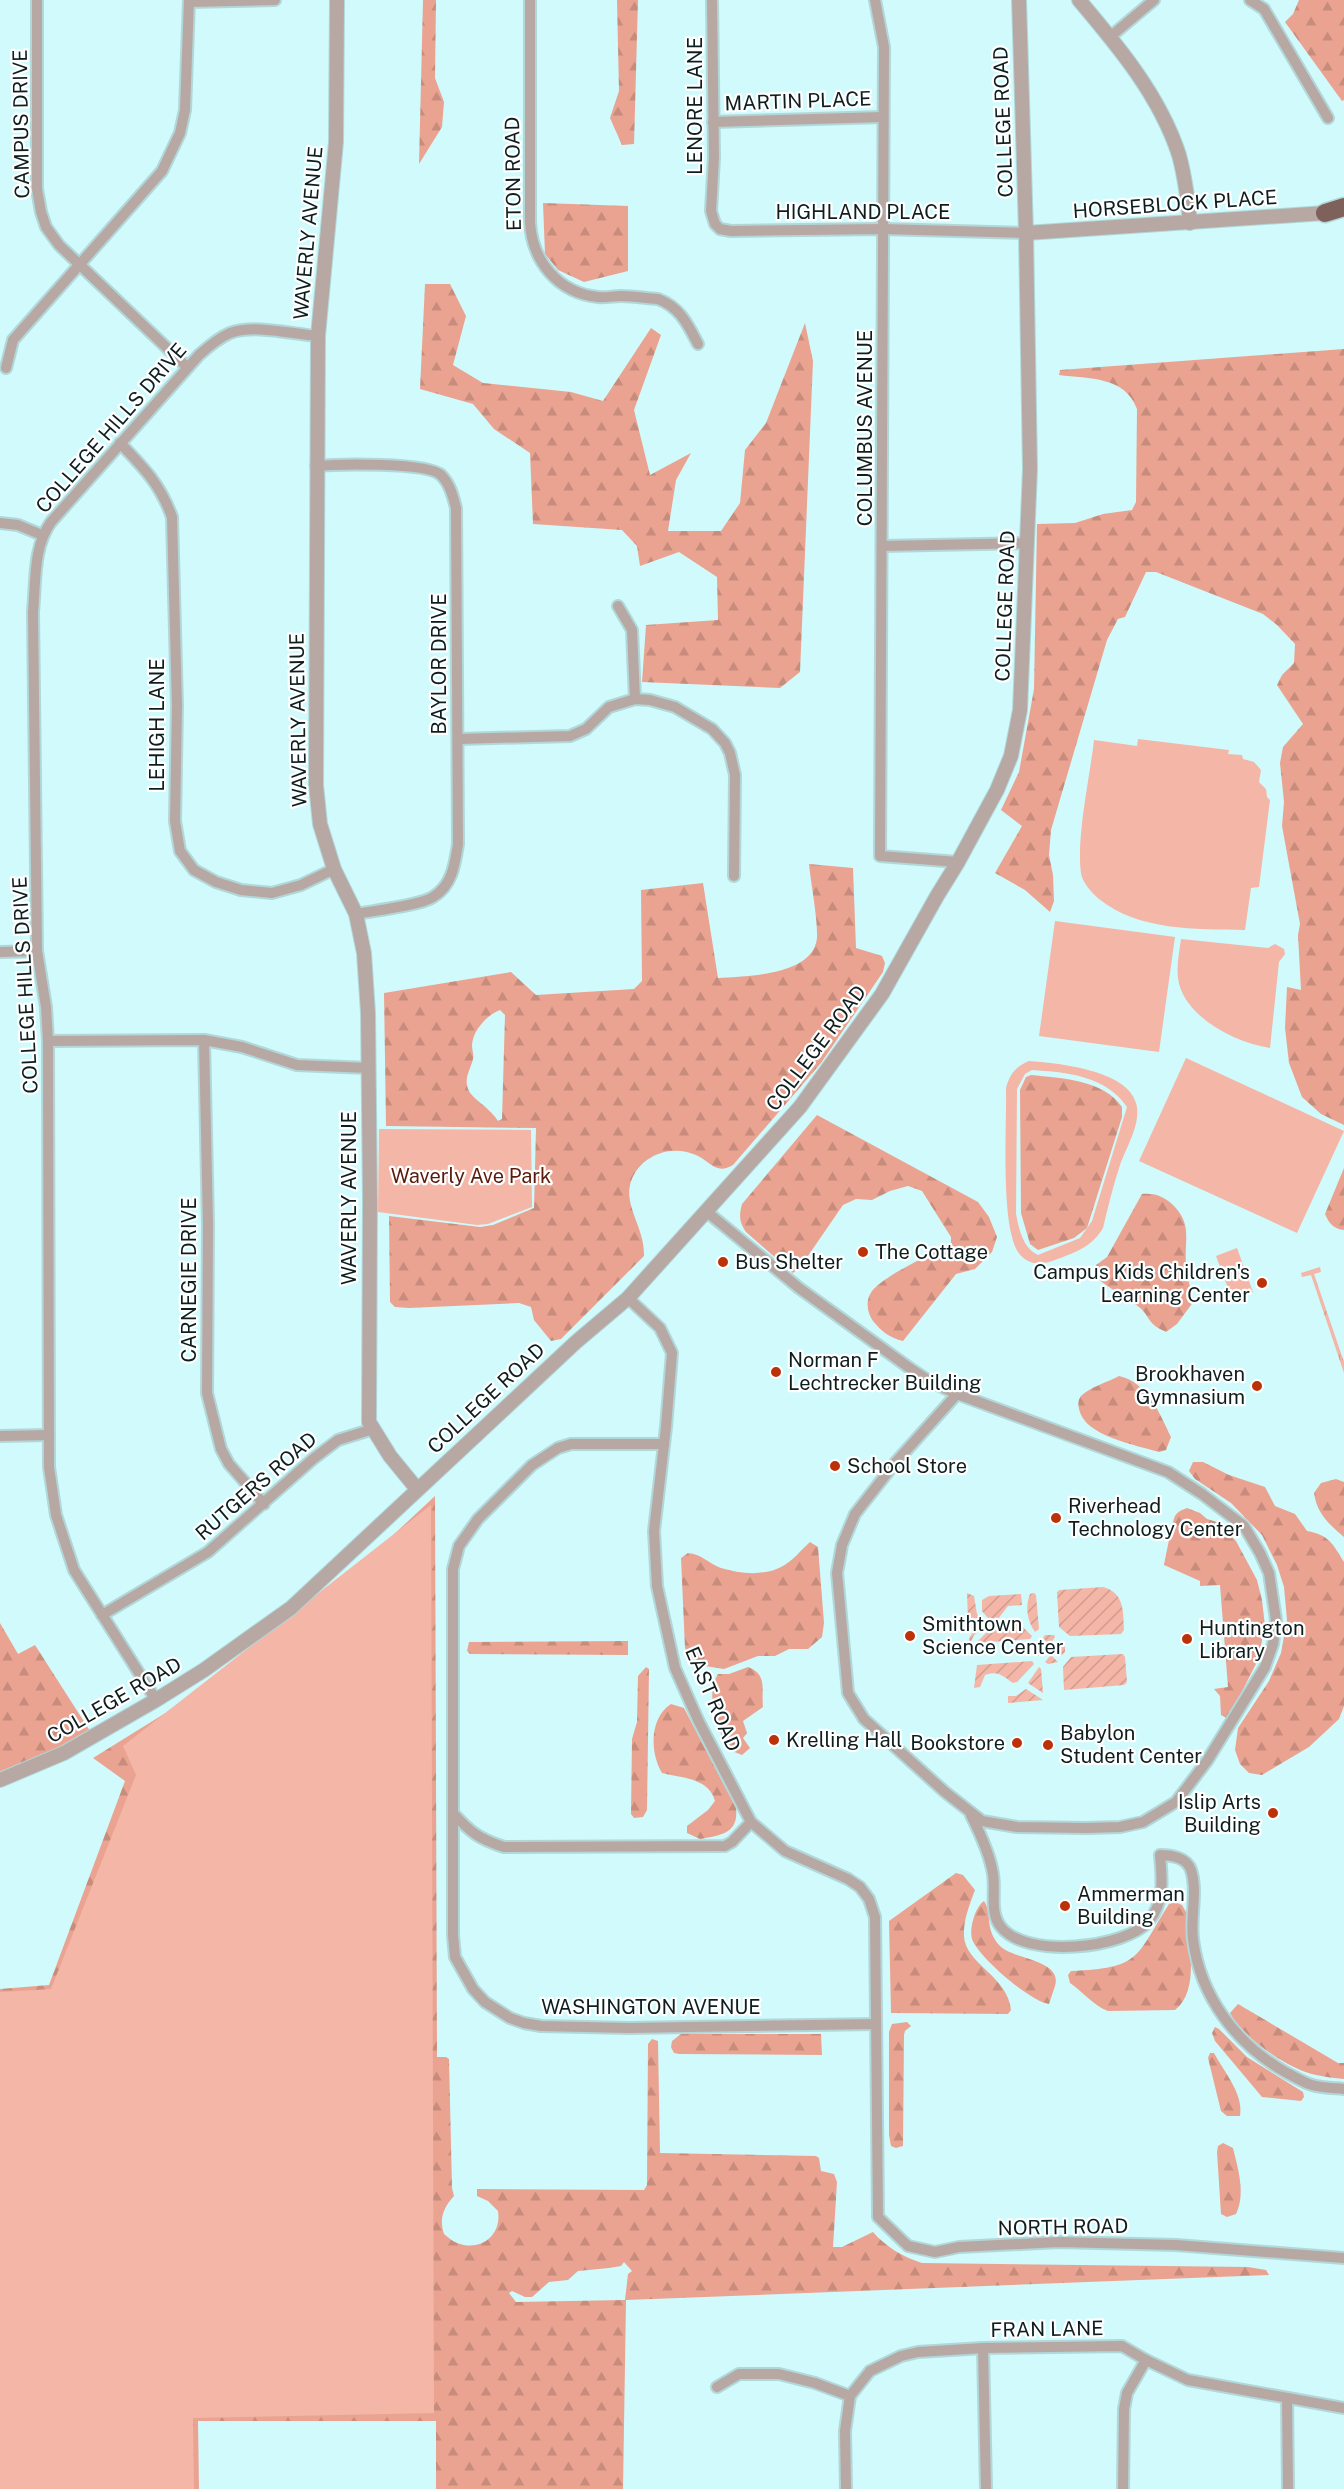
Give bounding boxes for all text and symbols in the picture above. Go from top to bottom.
street label: LENORE LANE [683,37,707,175]
street label: COLLEGE ROAD [988,46,1018,198]
street label: CAMPUS DRIVE [8,49,34,199]
street label: MARTIN PLACE [724,86,872,116]
street label: ETON ROAD [500,117,526,231]
street label: WAVERLY AVENUE [288,145,328,321]
street label: HORSEBLOCK PLACE [1072,185,1278,223]
street label: HIGHLAND PLACE [775,200,951,224]
street label: COLUMBUS AVENUE [853,330,877,526]
street label: COLLEGE HILLS DRIVE [31,338,191,518]
street label: COLLEGE ROAD [990,530,1020,682]
street label: BAYLOR DRIVE [427,593,451,735]
street label: WAVERLY AVENUE [284,633,312,807]
street label: LEHIGH LANE [145,658,169,792]
street label: COLLEGE HILLS DRIVE [7,876,43,1094]
street label: COLLEGE ROAD [761,980,871,1116]
street label: WAVERLY AVENUE [337,1111,361,1285]
park label: Waverly Ave Park [391,1164,551,1188]
street label: CARNEGIE DRIVE [177,1197,201,1363]
place label: The Cottage [875,1240,988,1264]
marker: The Cottage [856,1245,870,1259]
place label: Bus Shelter [735,1250,843,1274]
marker: Bus Shelter [716,1255,730,1269]
place label: Campus Kids Children's Learning Center [1033,1260,1250,1307]
marker: Campus Kids Children's Learning Center [1255,1276,1269,1290]
street label: COLLEGE ROAD [423,1338,549,1458]
place label: Norman F Lechtrecker Building [788,1348,982,1395]
place label: Brookhaven Gymnasium [1135,1362,1245,1409]
marker: Norman F Lechtrecker Building [769,1365,783,1379]
marker: Brookhaven Gymnasium [1250,1379,1264,1393]
street label: RUTGERS ROAD [190,1427,322,1545]
place label: School Store [847,1454,967,1478]
marker: School Store [828,1459,842,1473]
place label: Riverhead Technology Center [1068,1494,1243,1541]
marker: Riverhead Technology Center [1049,1511,1063,1525]
place label: Smithtown Science Center [922,1612,1064,1659]
place label: Huntington Library [1199,1616,1304,1663]
marker: Smithtown Science Center [903,1629,917,1643]
marker: Huntington Library [1180,1632,1194,1646]
street label: EAST ROAD [680,1643,746,1755]
street label: COLLEGE ROAD [43,1652,185,1748]
place label: Babylon Student Center [1060,1721,1202,1768]
place label: Krelling Hall [786,1728,902,1752]
place label: Bookstore [910,1731,1005,1755]
marker: Krelling Hall [767,1733,781,1747]
marker: Bookstore [1010,1736,1024,1750]
marker: Babylon Student Center [1041,1738,1055,1752]
place label: Islip Arts Building [1178,1790,1261,1837]
marker: Islip Arts Building [1266,1806,1280,1820]
place label: Ammerman Building [1077,1882,1185,1929]
marker: Ammerman Building [1058,1899,1072,1913]
street label: WASHINGTON AVENUE [541,1995,761,2019]
street label: NORTH ROAD [998,2214,1128,2240]
street label: FRAN LANE [990,2316,1104,2342]

